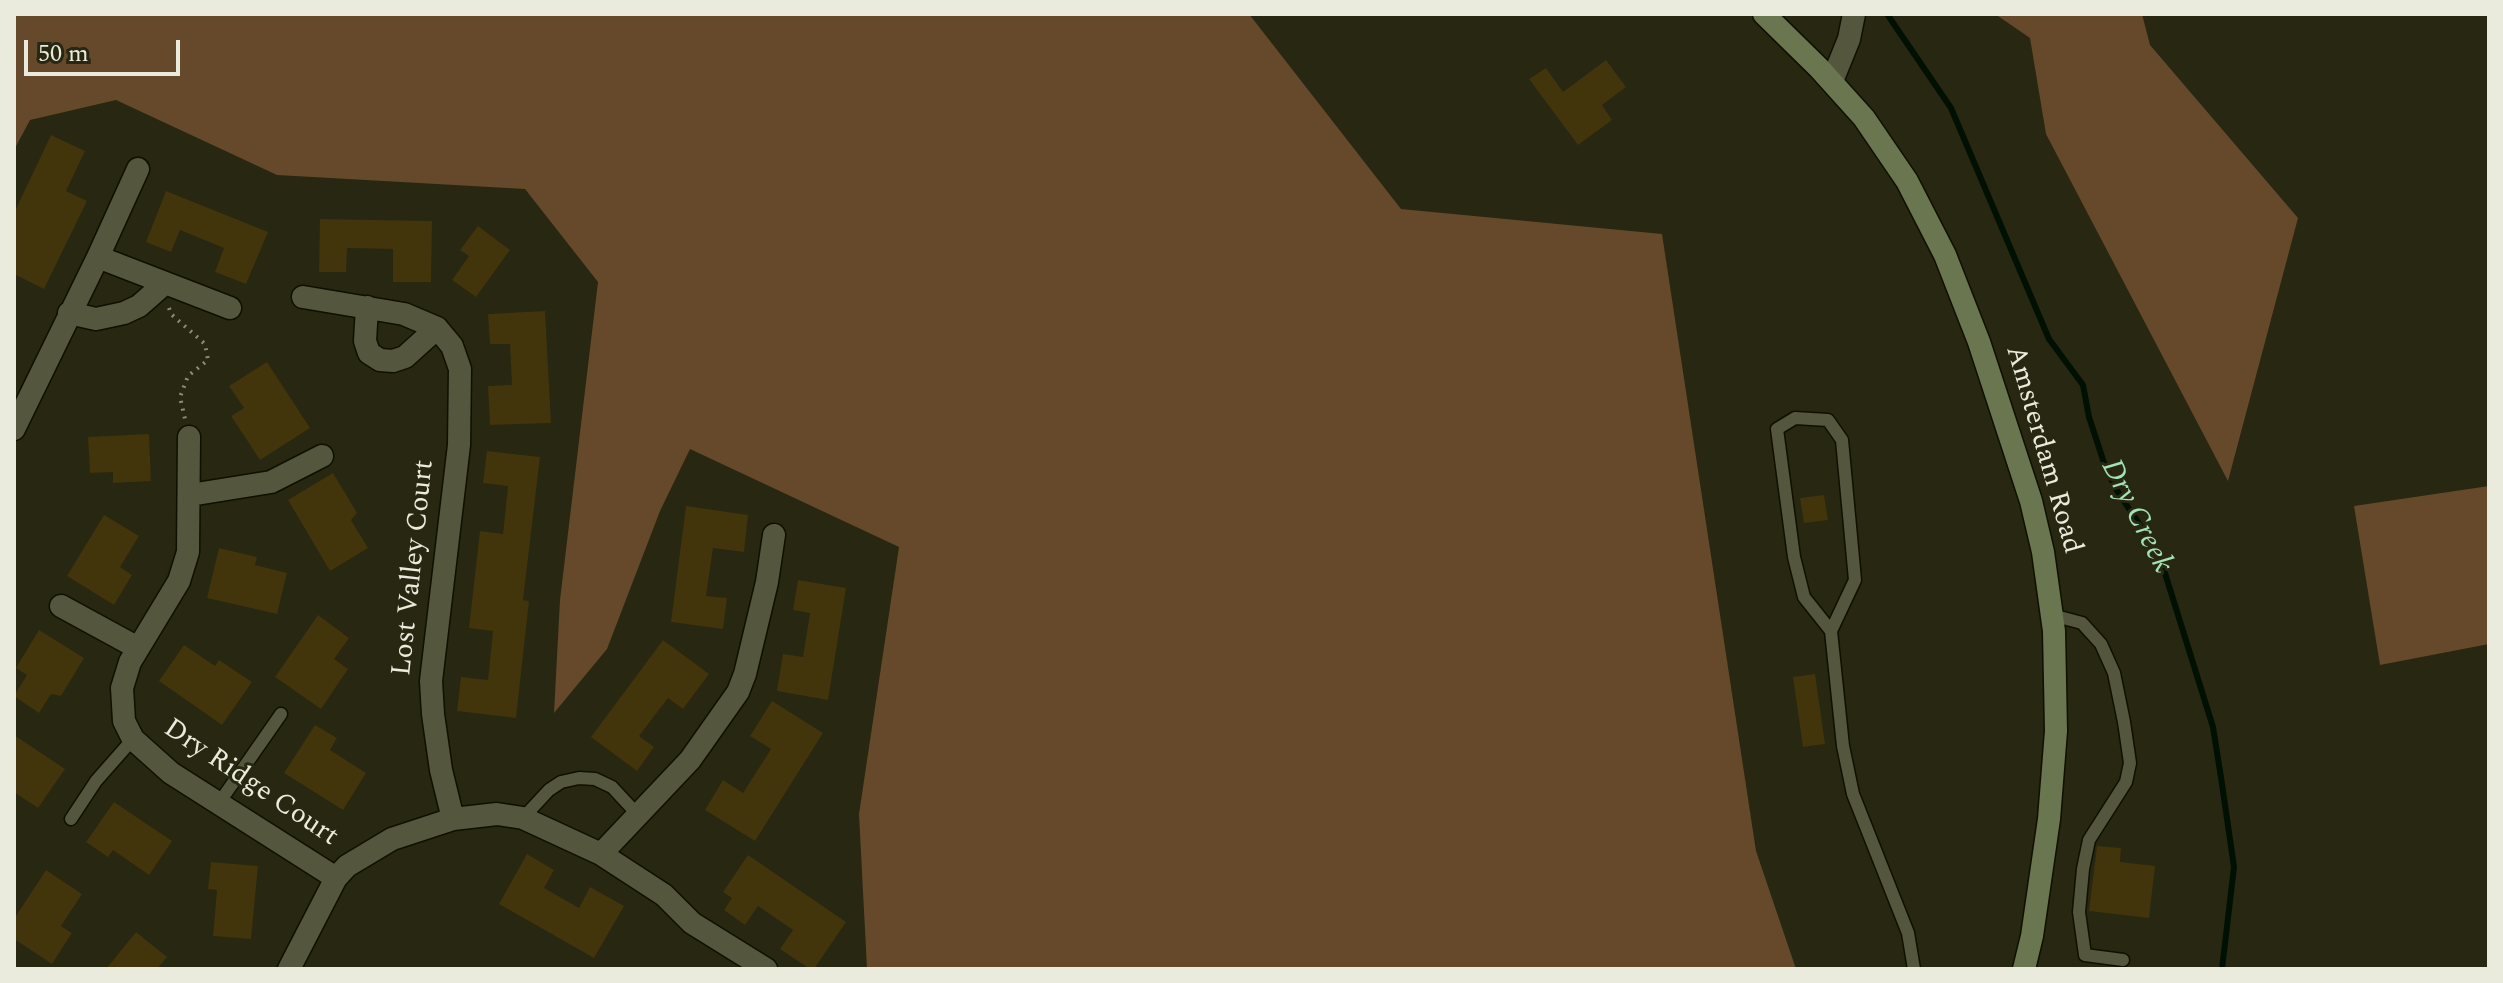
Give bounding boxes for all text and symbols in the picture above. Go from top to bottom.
scale bar [28,24,184,74]
text: 50 m [38,36,89,72]
street label: Amsterdam Road [1996,342,2088,558]
water label: Dry Creek [2091,454,2179,580]
street label: Lost Valley Court [387,458,443,678]
street label: Dry Ridge Court [156,713,344,855]

